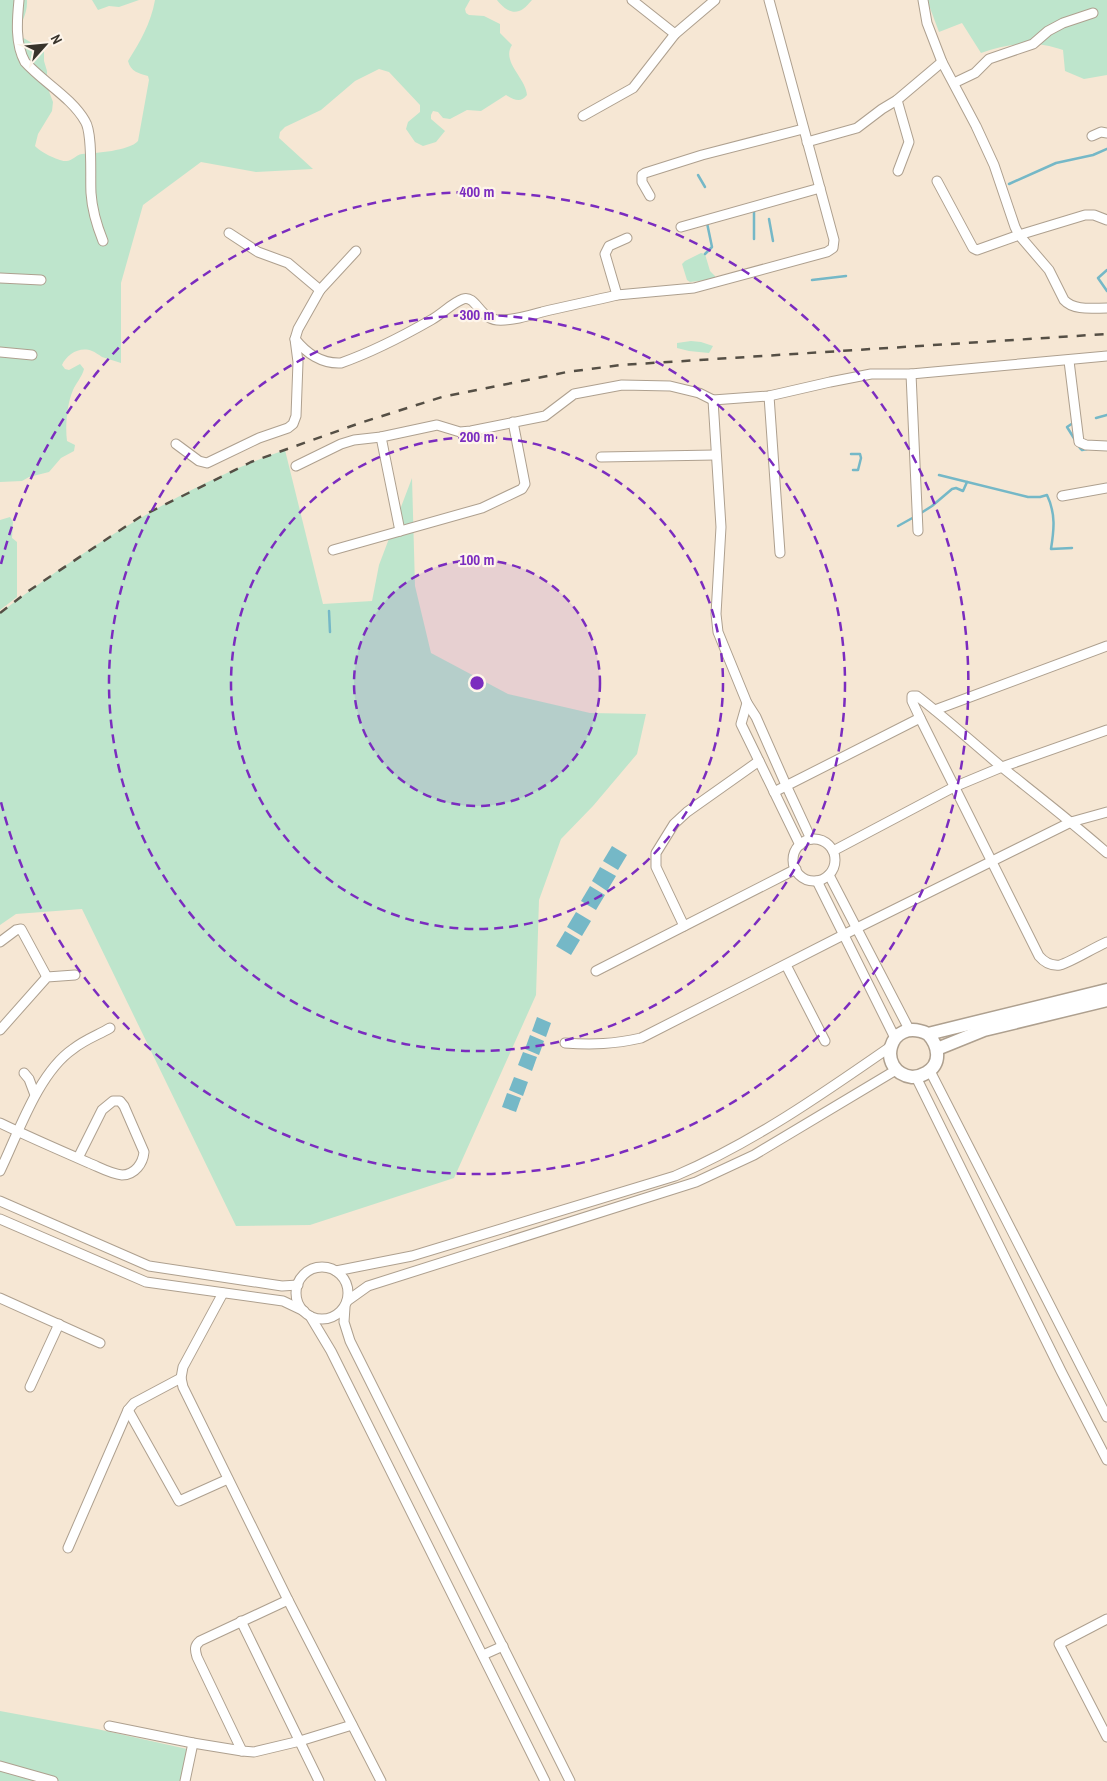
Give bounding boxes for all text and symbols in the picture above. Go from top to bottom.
north arrow [20,20,70,70]
text: N [47,31,66,47]
text: 400 m [460,181,494,202]
text: 300 m [460,304,494,325]
text: 200 m [460,426,494,447]
text: 100 m [460,549,494,570]
centre of rings [468,674,486,692]

